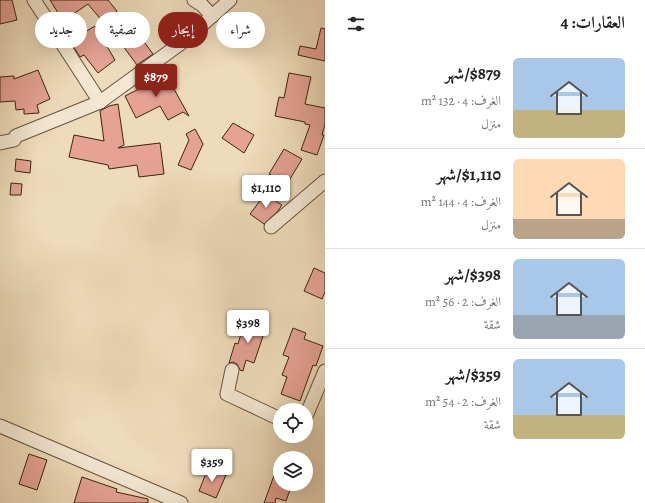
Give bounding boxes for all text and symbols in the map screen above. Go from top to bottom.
text: العقارات: 4 [561,11,625,34]
chip: جديد [35,12,87,48]
chip: تصفية [95,12,150,48]
chip: إيجار [158,12,208,48]
chip: شراء [216,12,265,48]
icon: filters [345,13,367,35]
text: $879/شهر [445,62,501,85]
pin: $879 [132,64,180,98]
text: $879 [144,68,168,85]
icon: home [545,74,593,122]
text: الغرف: 4 · 132 m² [421,92,501,109]
text: منزل [481,115,501,132]
text: $1,110/شهر [437,163,501,186]
pin: $1,110 [233,175,299,209]
icon: home [545,175,593,223]
text: $1,110 [251,179,281,196]
text: الغرف: 4 · 144 m² [421,193,501,210]
text: منزل [481,216,501,233]
text: $398/شهر [445,263,501,286]
icon: home [545,275,593,323]
text: الغرف: 2 · 56 m² [425,293,501,310]
pin: $398 [224,310,272,344]
text: $398 [236,314,260,331]
text: شقة [484,316,501,333]
text: $359/شهر [446,363,501,386]
icon: home [545,375,593,423]
text: الغرف: 2 · 54 m² [425,393,501,410]
map controls [273,403,313,491]
button: locate [273,403,313,443]
text: شقة [484,416,501,433]
pin: $359 [188,449,236,483]
button: layers [273,451,313,491]
text: $359 [200,453,224,470]

